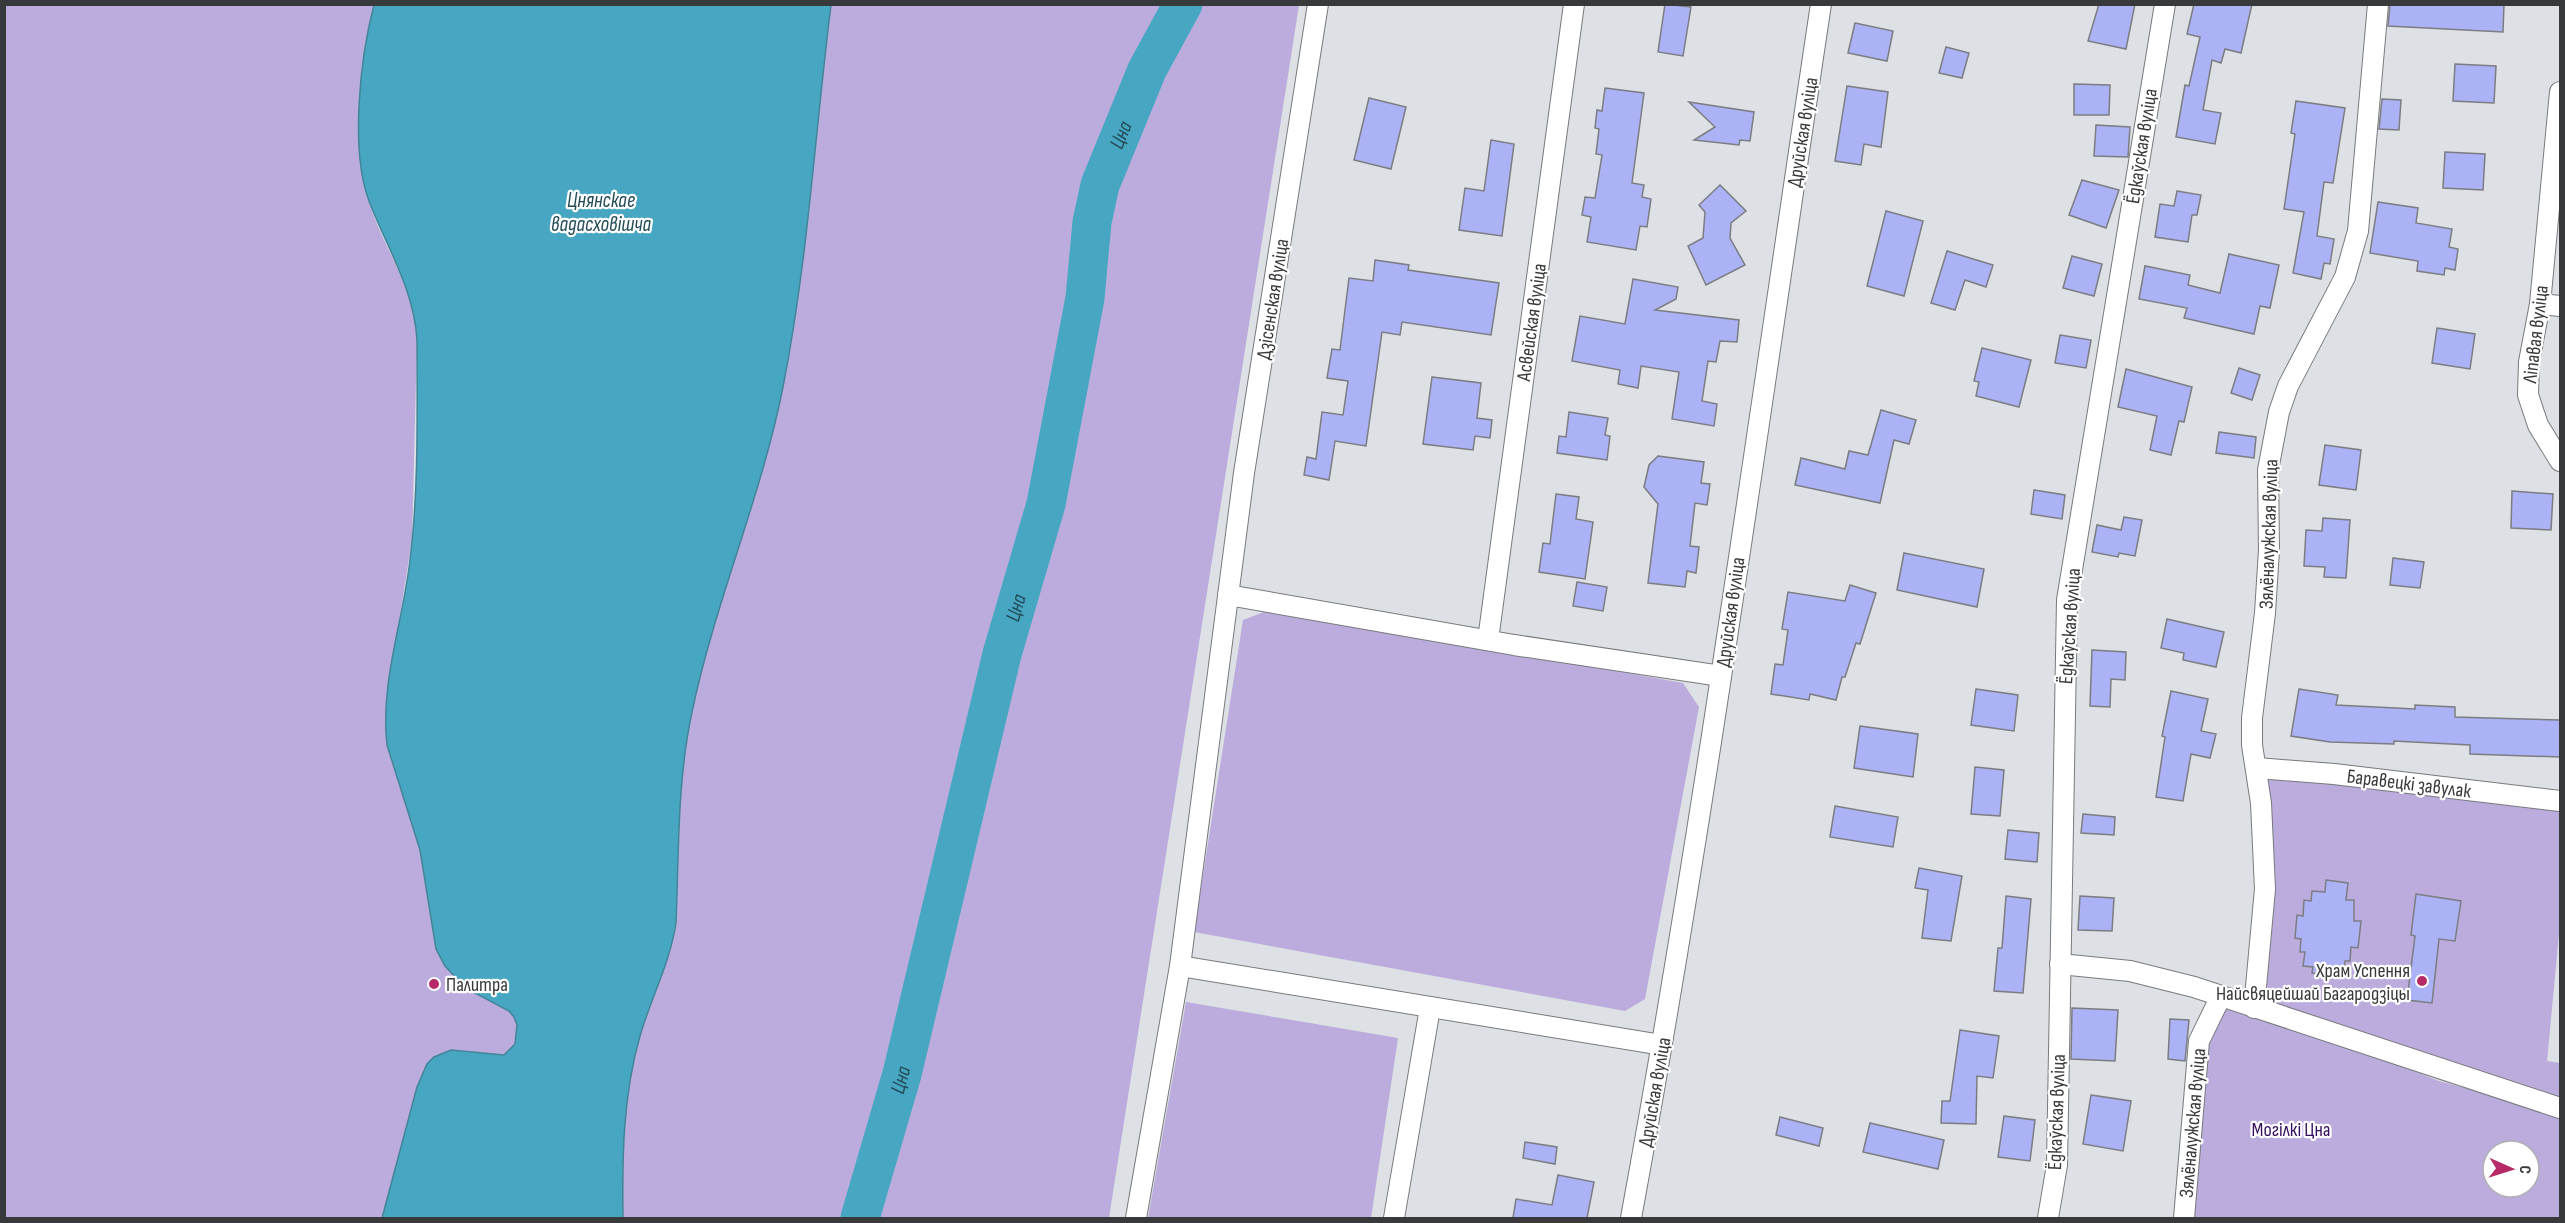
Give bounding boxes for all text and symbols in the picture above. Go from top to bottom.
street label: Друйская вуліца [1782,76,1824,189]
street label: Ёдкаўская вуліца [2121,87,2163,205]
water label: Цна [1104,117,1138,153]
water label: Цнянскае вадасховішча [551,188,652,237]
street label: Дзісенская вуліца [1252,237,1294,361]
street label: Асвейская вуліца [1512,262,1552,384]
street label: Ліпавая вуліца [2518,284,2554,385]
street label: Зялёналужская вуліца [2254,459,2284,609]
street label: Друйская вуліца [1711,556,1751,669]
street label: Ёдкаўская вуліца [2054,567,2086,685]
water label: Цна [1000,591,1032,625]
street label: Баравецкі завулак [2345,764,2473,804]
place label: Храм Успення Найсвяцейшай Багародзіцы [2216,959,2410,1006]
place label: Палитра [446,973,508,997]
marker: Храм Успення Найсвяцейшай Багародзіцы [2415,974,2429,988]
marker: Палитра [427,977,441,991]
street label: Друйская вуліца [1634,1035,1676,1149]
street label: Зялёналужская вуліца [2175,1047,2211,1199]
street label: Ёдкаўская вуліца [2043,1054,2071,1170]
water label: Цна [885,1063,917,1097]
park label: Могілкі Цна [2252,1118,2330,1142]
north arrow [2481,1139,2541,1199]
text: С [2515,1165,2534,1174]

